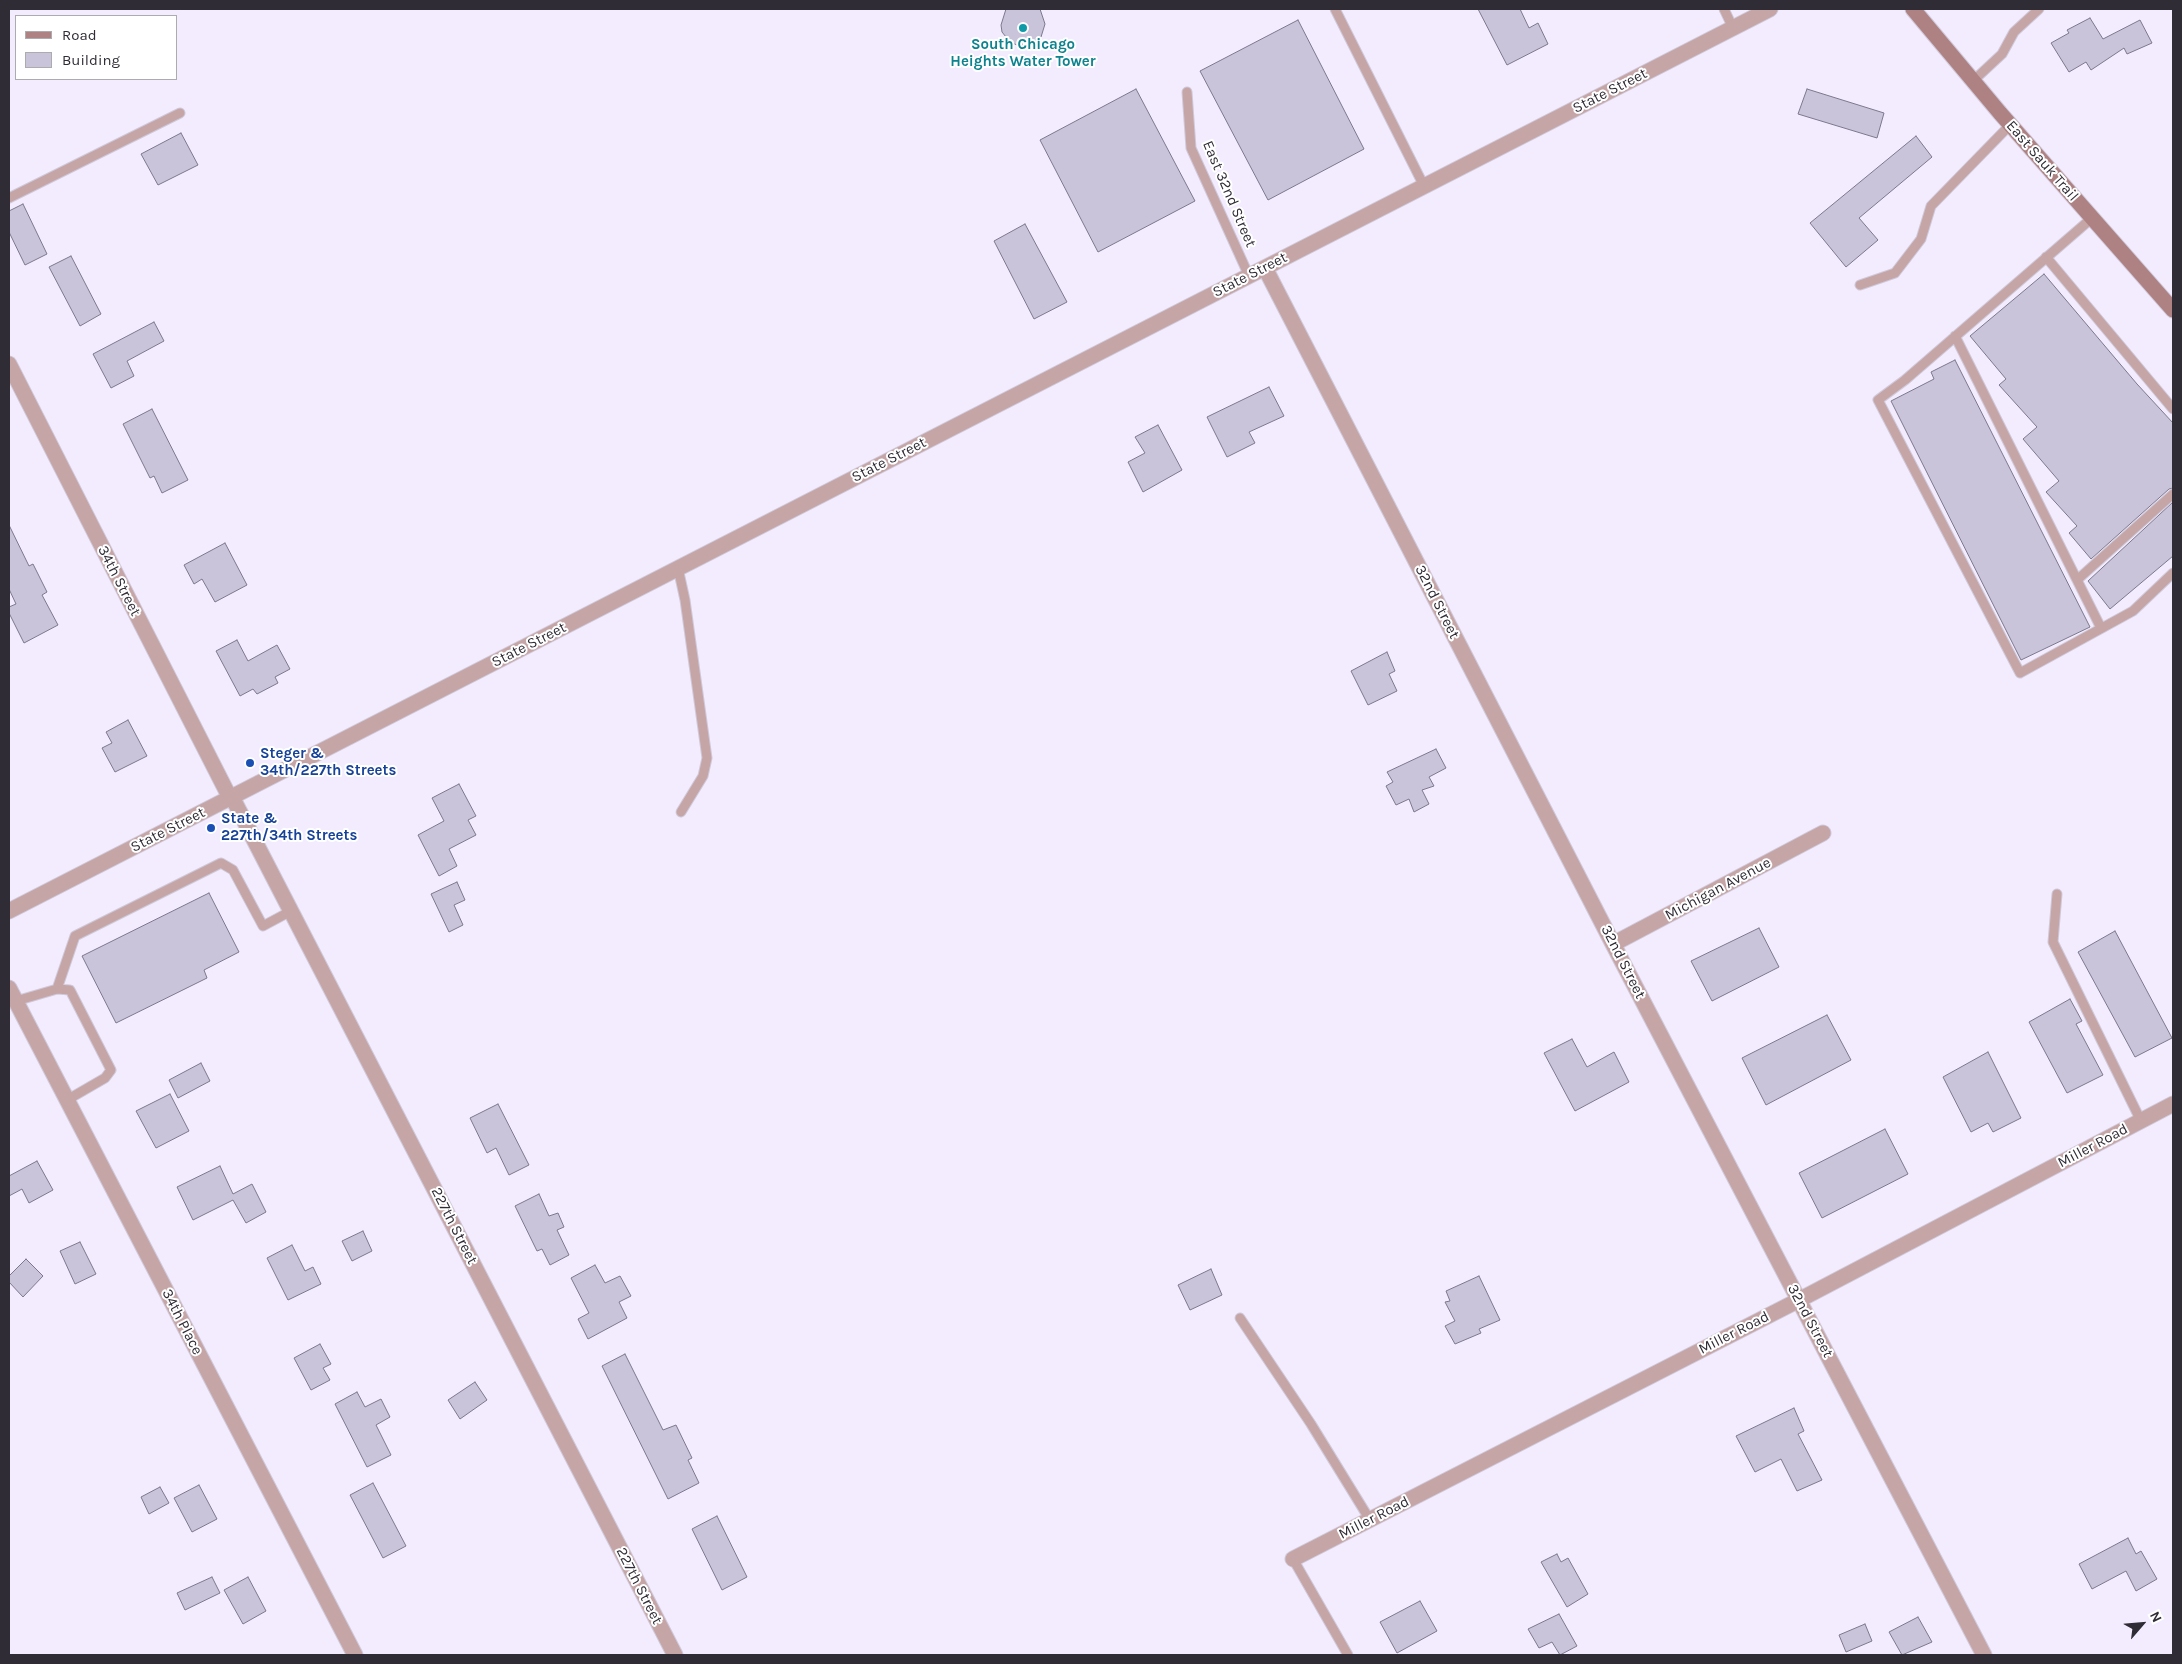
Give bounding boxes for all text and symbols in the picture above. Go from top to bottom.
legend [15,15,178,80]
marker: South Chicago Heights Water Tower [1017,22,1029,34]
text: Road [62,26,97,44]
place label: South Chicago Heights Water Tower [950,36,1096,71]
text: Building [62,51,120,69]
street label: State Street [1570,65,1650,117]
street label: East Sauk Trail [2002,117,2082,205]
street label: East 32nd Street [1198,138,1260,250]
street label: State Street [1210,249,1290,301]
street label: State Street [849,434,929,486]
street label: 34th Street [94,543,144,619]
street label: 32nd Street [1411,562,1463,642]
street label: State Street [489,619,569,671]
place label: Steger & 34th/227th Streets [260,745,396,780]
marker: Steger & 34th/227th Streets [244,757,256,769]
street label: State Street [128,804,208,856]
place label: State & 227th/34th Streets [221,810,357,845]
marker: State & 227th/34th Streets [205,822,217,834]
street label: Michigan Avenue [1662,854,1774,924]
street label: 32nd Street [1597,922,1649,1002]
street label: Miller Road [2055,1120,2131,1172]
street label: 227th Street [427,1185,481,1267]
street label: 32nd Street [1783,1281,1837,1361]
street label: 34th Place [158,1286,206,1358]
street label: Miller Road [1696,1308,1772,1358]
street label: Miller Road [1336,1493,1412,1543]
street label: 227th Street [612,1545,666,1627]
north arrow [2117,1599,2167,1649]
text: N [2146,1609,2166,1625]

